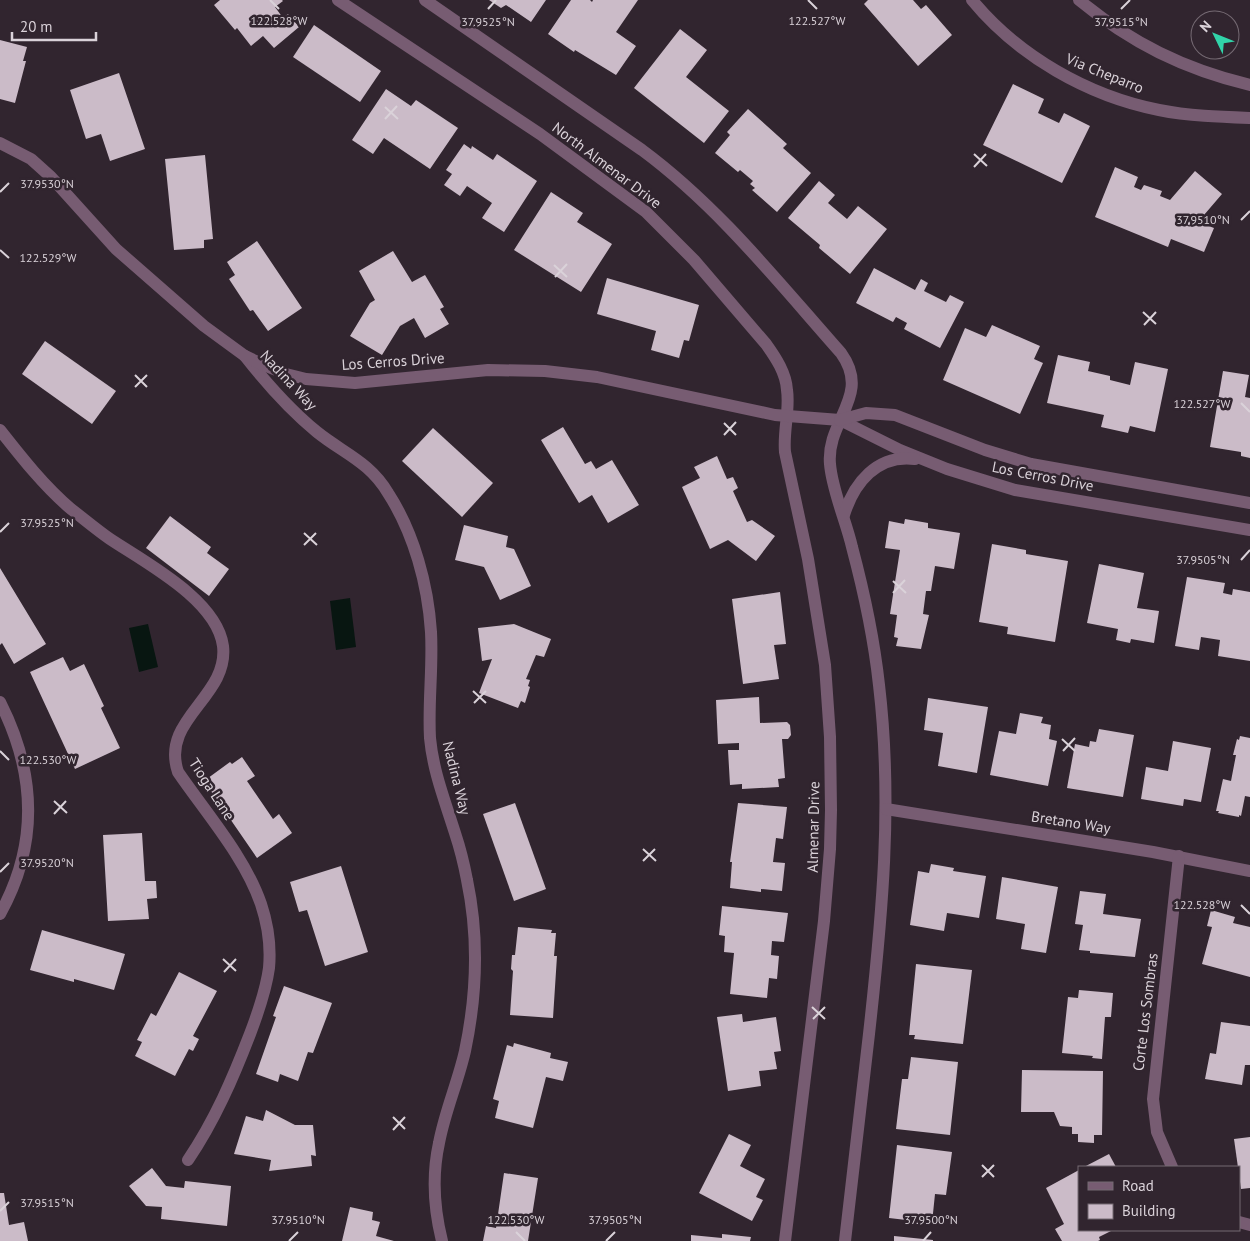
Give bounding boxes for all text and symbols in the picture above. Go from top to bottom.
scale bar [12,10,96,42]
north arrow [1190,10,1240,60]
text: 122.528°W [251,13,307,28]
text: 122.527°W [789,13,845,28]
text: 37.9525°N [461,14,515,29]
text: 37.9515°N [1094,14,1148,29]
text: 20 m [20,17,53,36]
text: N [1196,17,1215,36]
street label: Via Cheparro [1062,48,1147,97]
street label: North Almenar Drive [549,118,665,212]
text: 37.9530°N [20,176,74,191]
text: 37.9510°N [1176,212,1230,227]
text: 122.529°W [20,250,76,265]
street label: Nadina Way [256,346,322,414]
street label: Los Cerros Drive [341,348,445,374]
text: 122.527°W [1174,396,1230,411]
street label: Los Cerros Drive [991,457,1095,495]
text: 37.9525°N [20,515,74,530]
text: 37.9505°N [1176,552,1230,567]
street label: Nadina Way [439,739,475,817]
text: 122.530°W [20,752,76,767]
street label: Tioga Lane [185,754,239,824]
street label: Almenar Drive [803,781,823,873]
street label: Bretano Way [1030,806,1112,838]
text: 37.9520°N [20,855,74,870]
text: 122.528°W [1174,897,1230,912]
street label: Corte Los Sombras [1128,952,1162,1072]
legend [1078,1166,1240,1231]
text: Road [1122,1176,1154,1195]
text: 37.9515°N [20,1195,74,1210]
text: Building [1122,1201,1176,1220]
text: 37.9510°N [271,1212,325,1227]
text: 122.530°W [488,1212,544,1227]
text: 37.9505°N [588,1212,642,1227]
text: 37.9500°N [904,1212,958,1227]

